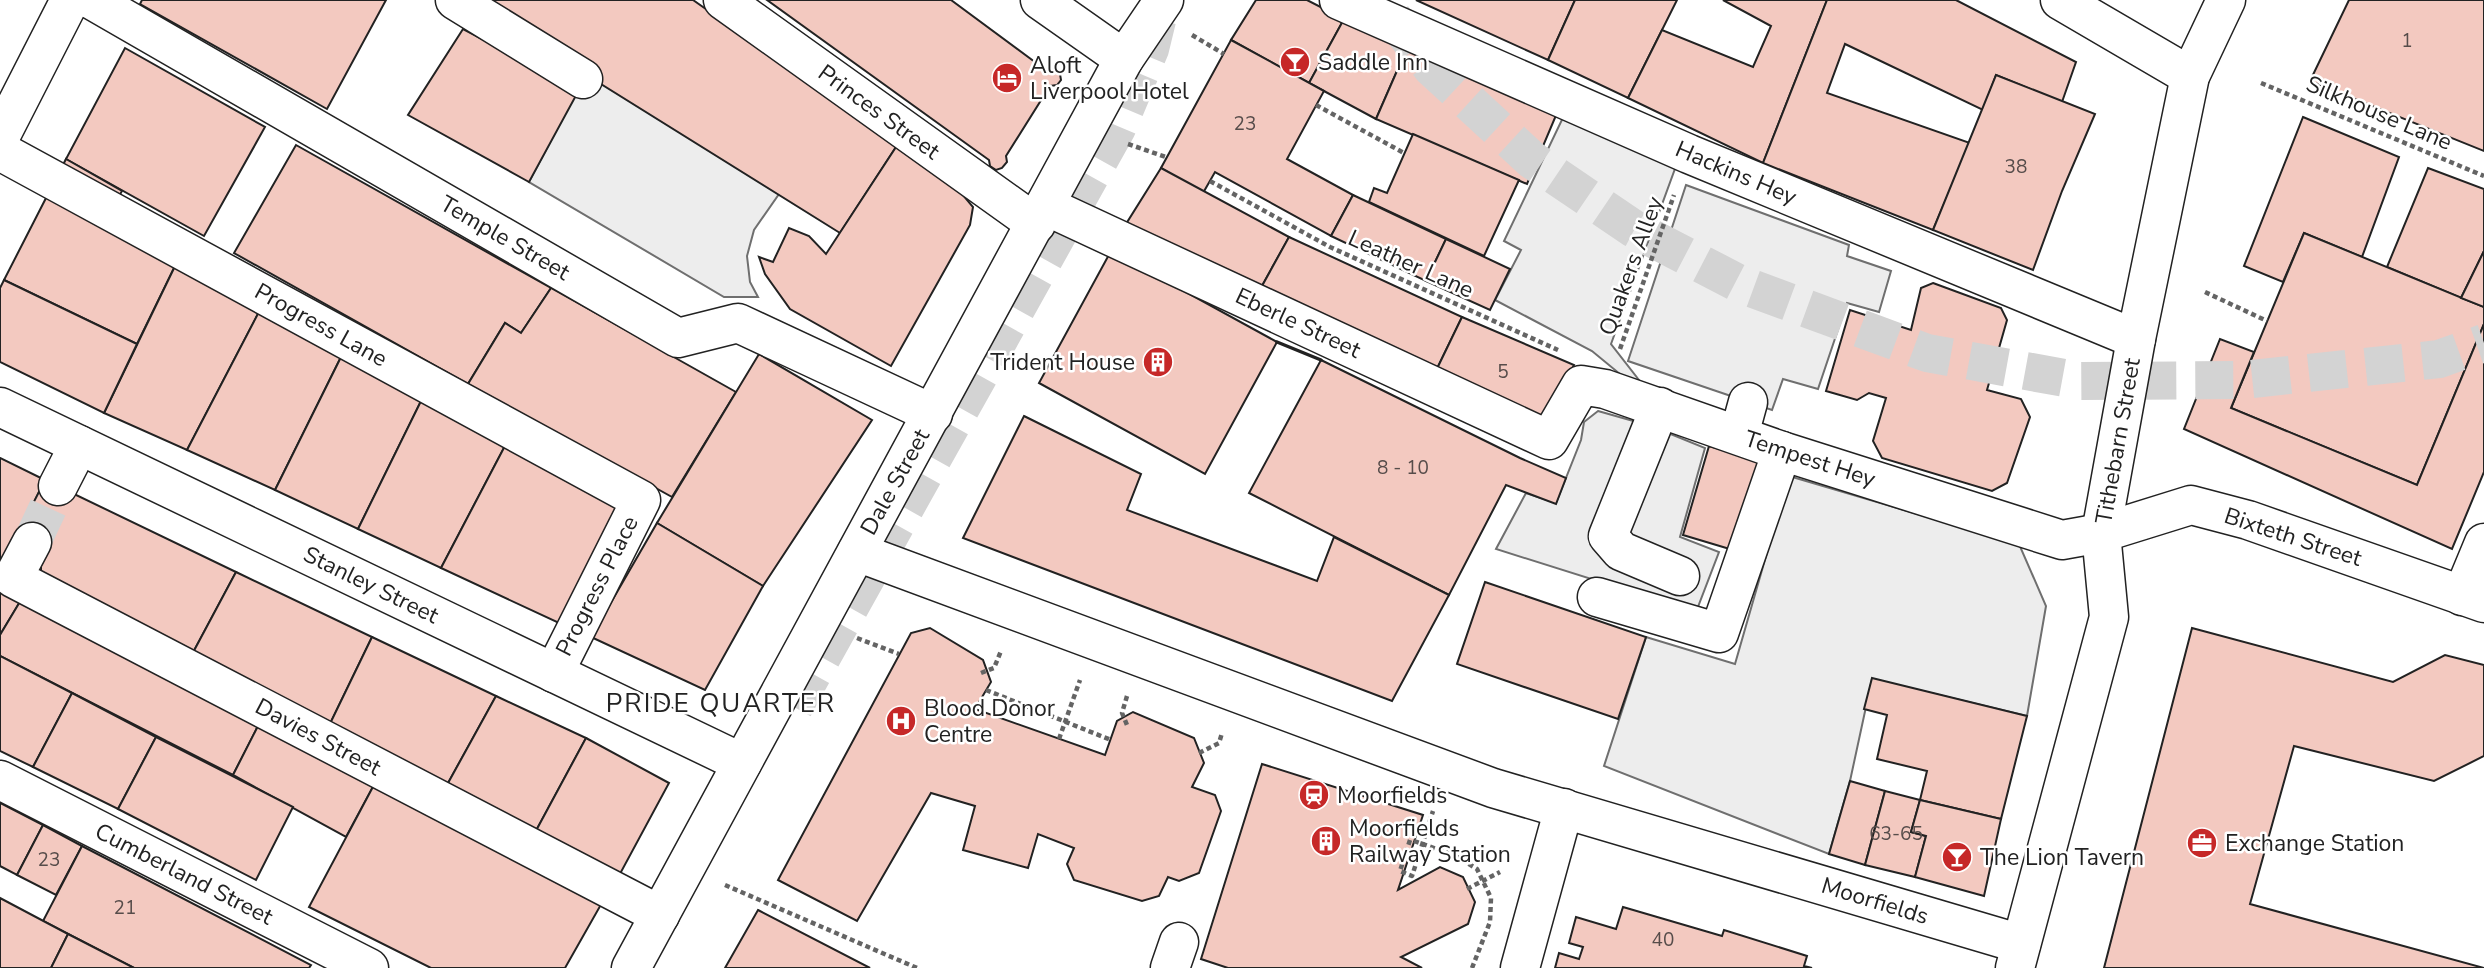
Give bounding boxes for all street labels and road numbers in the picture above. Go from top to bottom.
street label: Princes Street [812,57,947,167]
street label: Silkhouse Lane [2301,68,2457,158]
street label: Hackins Hey [1671,134,1801,212]
street label: Temple Street [434,188,576,288]
street label: Quakers Alley [1592,192,1670,340]
street label: Leather Lane [1343,223,1479,305]
street label: Progress Lane [249,276,393,374]
street label: Eberle Street [1230,280,1367,366]
street label: Tithebarn Street [2088,355,2148,526]
street label: Dale Street [853,423,937,541]
street label: Tempest Hey [1741,423,1880,495]
street label: Bixteth Street [2220,500,2367,574]
street label: Progress Place [548,511,646,661]
street label: Stanley Street [298,539,445,631]
street label: Davies Street [250,691,387,784]
street label: Cumberland Street [90,816,279,933]
street label: Moorfields [1818,870,1932,932]

